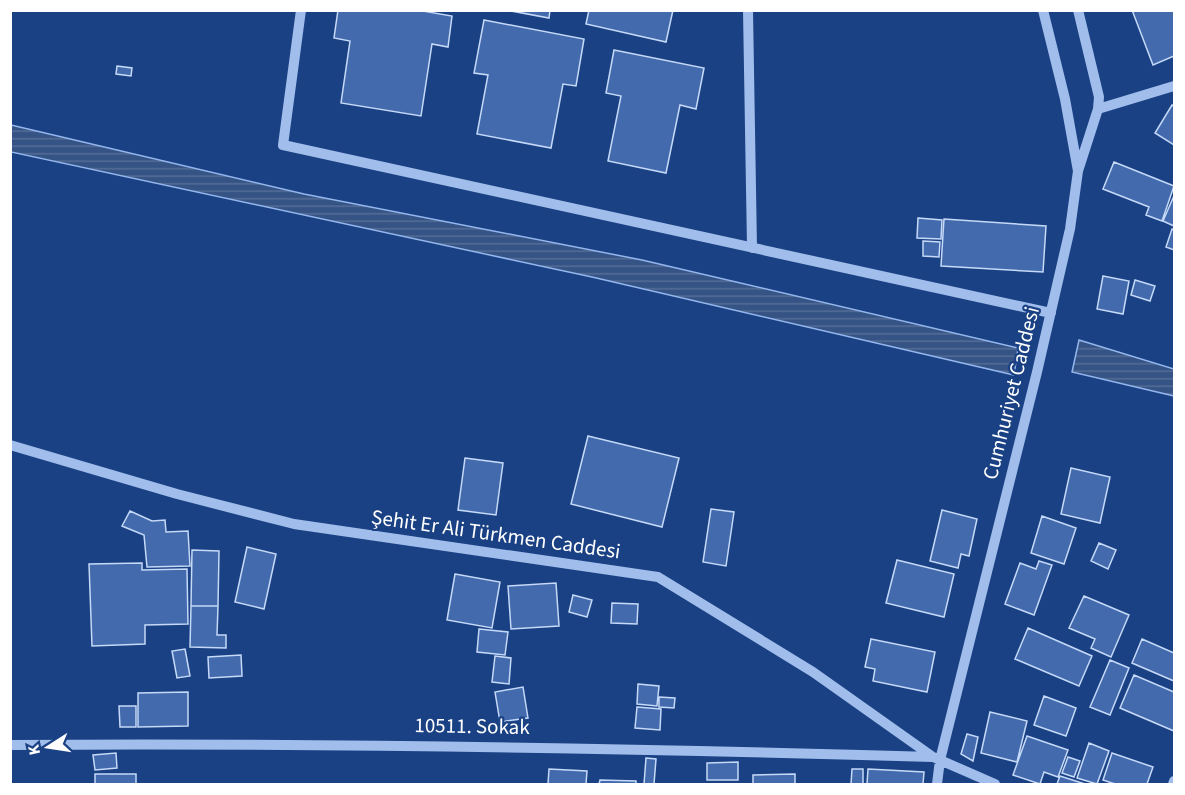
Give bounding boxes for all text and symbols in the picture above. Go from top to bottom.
street label: Cumhuriyet Caddesi [975,303,1047,483]
street label: Şehit Er Ali Türkmen Caddesi [369,502,623,566]
street label: 10511. Sokak [414,710,531,742]
north arrow [18,717,78,777]
text: K [22,743,46,757]

